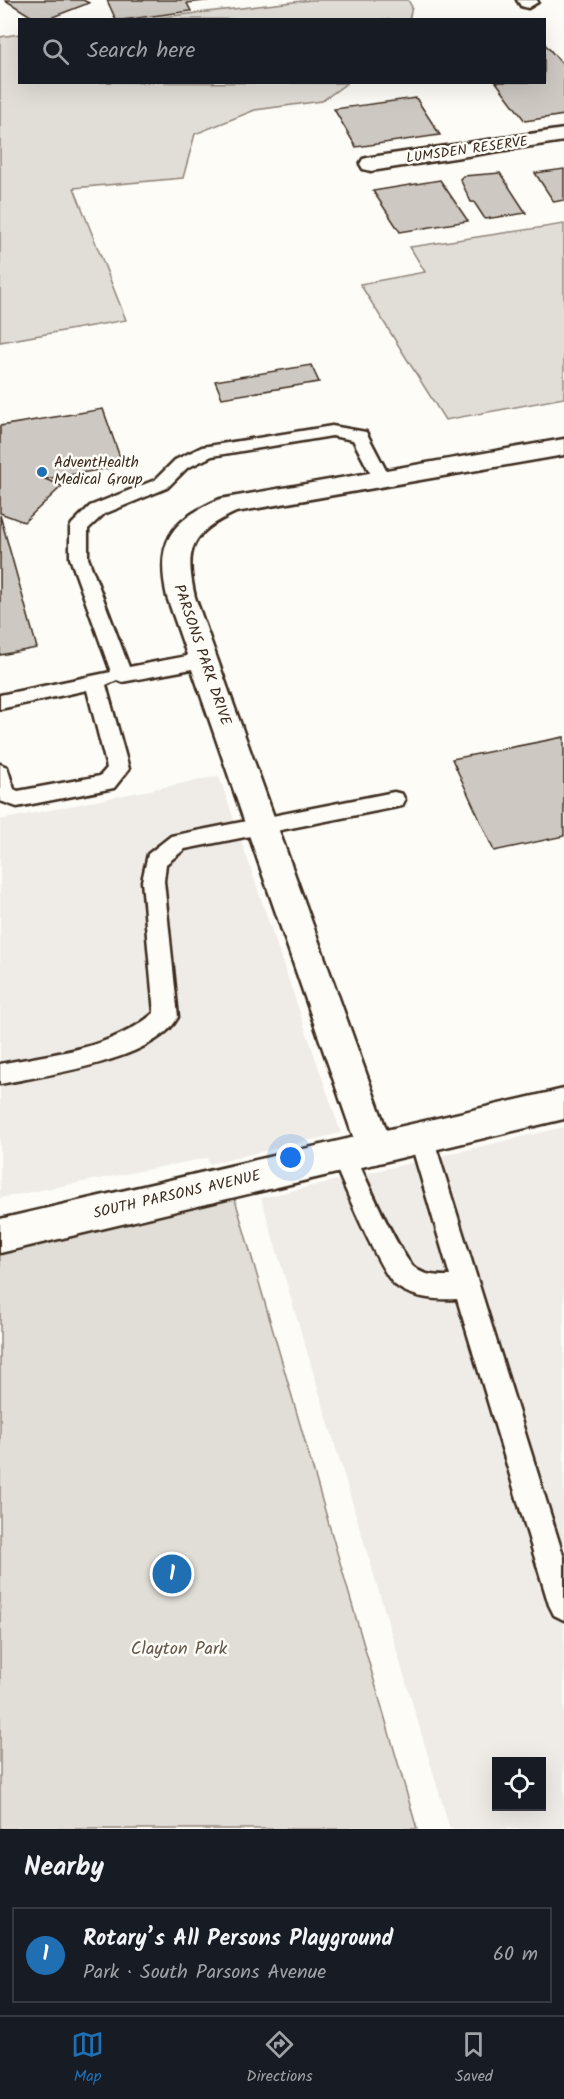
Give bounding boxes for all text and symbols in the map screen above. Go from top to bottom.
search box [18,18,546,84]
text: Search here [87,34,195,69]
icon: search [39,35,72,68]
street label: LUMSDEN RESERVE [405,130,530,169]
place label: AdventHealth Medical Group [54,451,142,492]
marker: AdventHealth Medical Group [35,465,49,479]
street label: PARSONS PARK DRIVE [167,581,238,730]
your location [276,1143,305,1172]
street label: SOUTH PARSONS AVENUE [91,1164,264,1226]
pin: 1 [152,1552,192,1596]
park label: Clayton Park [131,1635,228,1664]
map controls [492,1757,546,1811]
button: locate [492,1757,546,1811]
text: Nearby [24,1847,104,1889]
text: Rotary’s All Persons Playground [83,1922,393,1957]
text: 1 [42,1939,49,1971]
text: 60 m [493,1939,538,1971]
text: Park · South Parsons Avenue [83,1957,326,1989]
tab: Map [71,2028,104,2089]
tab: Directions [246,2028,313,2089]
tab: Saved [455,2028,493,2089]

